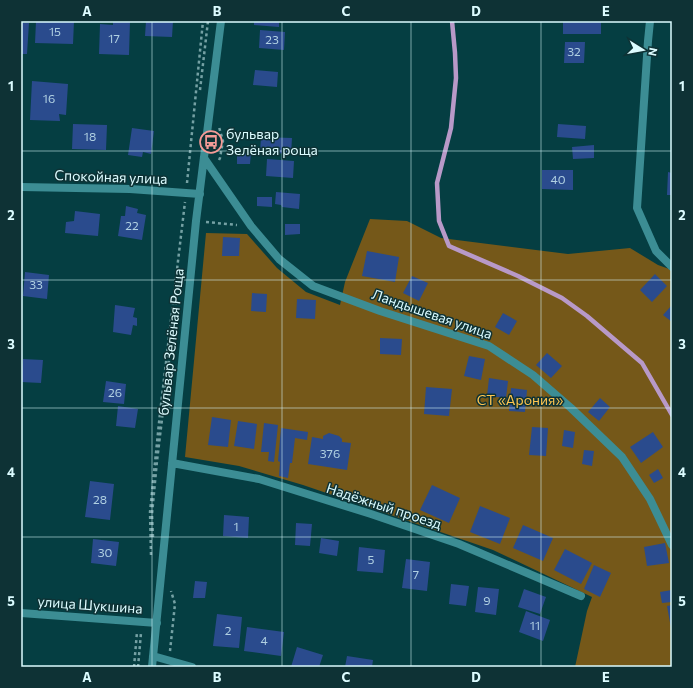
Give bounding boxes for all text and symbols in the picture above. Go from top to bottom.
text: A [82,3,92,19]
text: B [213,3,222,19]
text: C [342,3,351,19]
text: D [471,3,481,19]
text: E [602,3,610,19]
house number: 15 [49,24,61,38]
north arrow [623,30,663,70]
house number: 17 [108,31,120,45]
house number: 23 [265,32,279,46]
house number: 32 [567,44,581,58]
text: N [646,47,660,57]
text: 1 [8,78,14,94]
text: 1 [679,78,685,94]
house number: 16 [43,91,55,105]
place label: бульвар Зелёная роща [226,125,318,158]
house number: 18 [84,129,96,143]
bus stop icon: бульвар Зелёная роща [198,129,224,155]
street label: Спокойная улица [54,166,168,187]
house number: 40 [550,172,566,186]
text: 2 [7,207,15,223]
text: 2 [678,207,686,223]
house number: 22 [125,218,139,232]
street label: бульвар Зелёная Роща [154,267,187,416]
house number: 33 [29,277,43,291]
street label: Ландышевая улица [370,285,495,342]
text: 3 [7,336,15,352]
text: 3 [678,336,686,352]
house number: 26 [108,385,122,399]
park label: СТ «Арония» [477,391,563,408]
house number: 376 [320,446,340,460]
text: 4 [7,464,15,480]
text: 4 [678,464,686,480]
street label: Надёжный проезд [324,479,444,532]
house number: 28 [93,492,107,506]
house number: 1 [233,519,239,533]
house number: 30 [98,545,113,559]
house number: 5 [368,552,375,566]
house number: 7 [413,567,419,581]
street label: улица Шукшина [37,592,143,617]
text: 5 [7,593,15,609]
house number: 9 [483,593,491,607]
text: 5 [678,593,686,609]
house number: 11 [530,618,540,632]
house number: 2 [225,623,232,637]
house number: 4 [260,633,268,647]
text: A [82,669,92,685]
text: B [213,669,222,685]
text: C [342,669,351,685]
text: D [471,669,481,685]
text: E [602,669,610,685]

